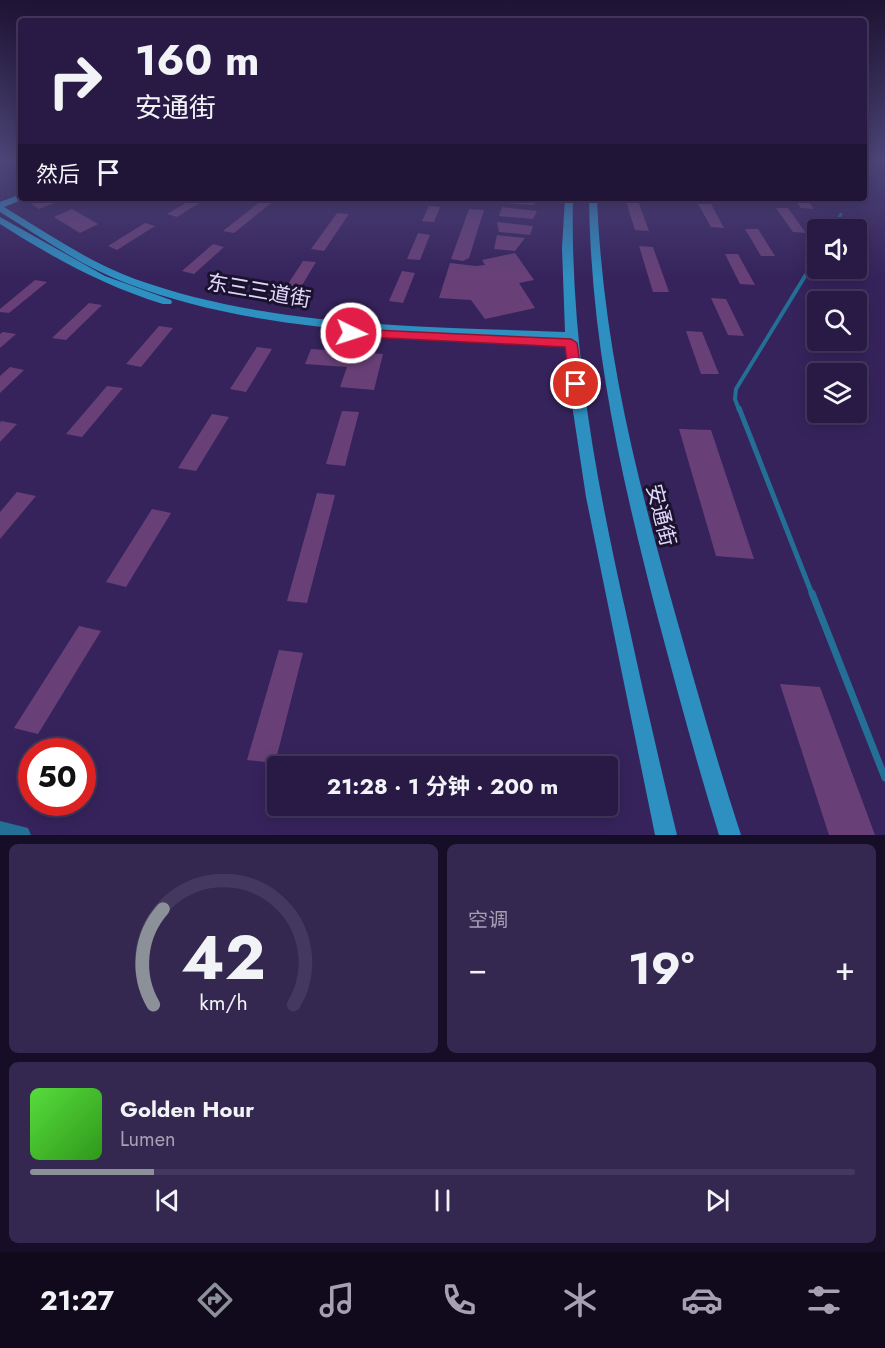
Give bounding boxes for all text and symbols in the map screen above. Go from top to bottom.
text: 160 m [135,30,259,91]
icon: right [36,42,114,120]
text: 安通街 [135,88,216,127]
icon: arrive [92,156,125,189]
text: 然后 [36,158,80,190]
map controls [807,219,867,423]
button: sound [807,219,867,279]
street label: 东三三道街 [205,267,313,315]
button: search [807,291,867,351]
position arrow [319,301,383,365]
pin [550,358,601,409]
button: layers [807,363,867,423]
icon: arrive [559,367,592,400]
street label: 安通街 [639,481,683,549]
speed limit sign: 50 [18,738,96,816]
text: 21:28 · 1 分钟 · 200 m [327,770,558,802]
text: 空调 [468,906,508,935]
text: 42 [181,912,266,1002]
text: 19° [628,936,694,1001]
text: − [468,945,487,992]
text: + [835,945,855,992]
text: km/h [199,988,248,1019]
text: Golden Hour [120,1093,254,1125]
text: Lumen [120,1125,176,1154]
icon: previous [151,1184,184,1217]
icon: pause [426,1184,459,1217]
icon: next [701,1184,734,1217]
icon: directions [194,1279,236,1321]
icon: music [316,1279,358,1321]
icon: phone [438,1279,480,1321]
icon: climate [559,1279,601,1321]
icon: car [681,1279,723,1321]
icon: filters [803,1279,845,1321]
text: 21:27 [40,1281,114,1320]

